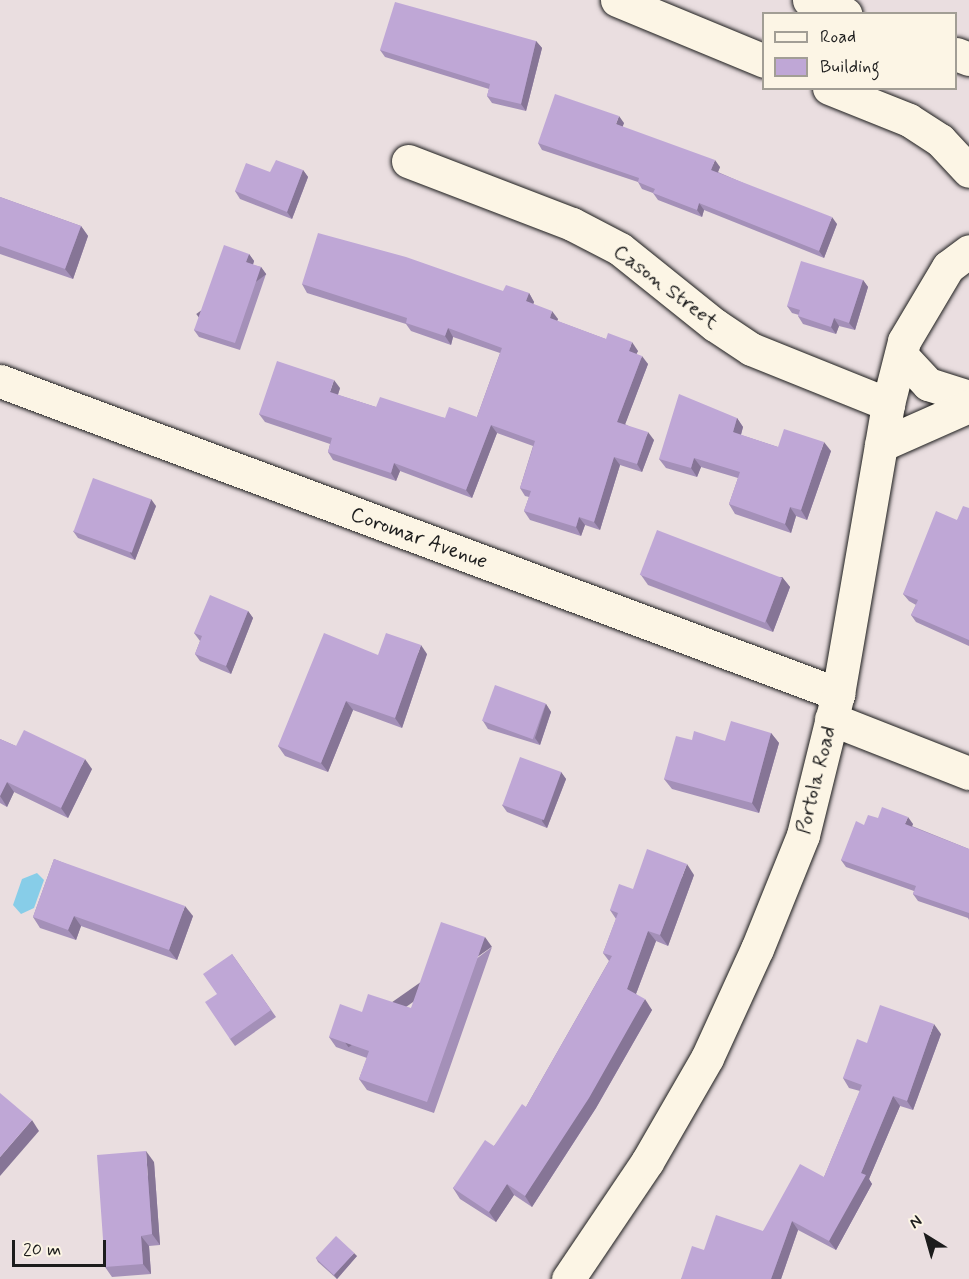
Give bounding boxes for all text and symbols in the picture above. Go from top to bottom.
legend [762,12,957,90]
text: Road [820,25,856,49]
text: Building [820,55,880,79]
street label: Cason Street [608,239,724,335]
street label: Coromar Avenue [345,501,493,575]
street label: Portola Road [790,723,842,837]
north arrow [897,1207,957,1267]
text: N [905,1211,926,1234]
scale bar [15,1228,110,1266]
text: 20 m [23,1238,61,1262]

